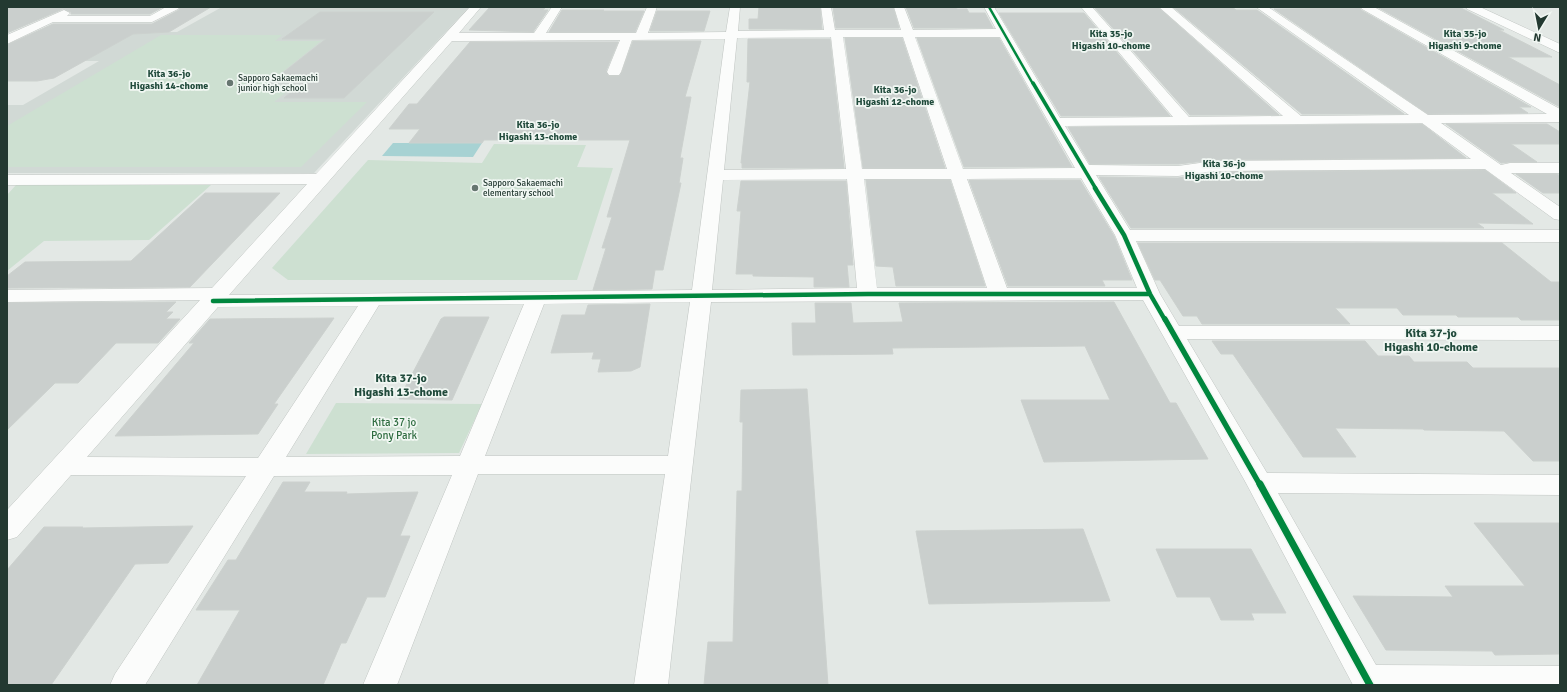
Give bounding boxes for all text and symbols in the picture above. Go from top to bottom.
north arrow [1519,8,1559,48]
district label: Kita 35-jo Higashi 10-chome [1072,28,1150,52]
district label: Kita 35-jo Higashi 9-chome [1429,28,1502,52]
text: N [1532,30,1542,44]
district label: Kita 36-jo Higashi 14-chome [130,68,208,92]
place label: Sapporo Sakaemachi junior high school [238,73,318,94]
marker: Sapporo Sakaemachi junior high school [225,78,235,88]
district label: Kita 36-jo Higashi 12-chome [856,84,934,108]
district label: Kita 36-jo Higashi 13-chome [499,119,577,143]
district label: Kita 36-jo Higashi 10-chome [1185,158,1263,182]
place label: Sapporo Sakaemachi elementary school [483,178,563,199]
marker: Sapporo Sakaemachi elementary school [470,183,480,193]
district label: Kita 37-jo Higashi 10-chome [1384,326,1478,355]
district label: Kita 37-jo Higashi 13-chome [354,371,448,400]
park label: Kita 37 jo Pony Park [371,416,418,442]

